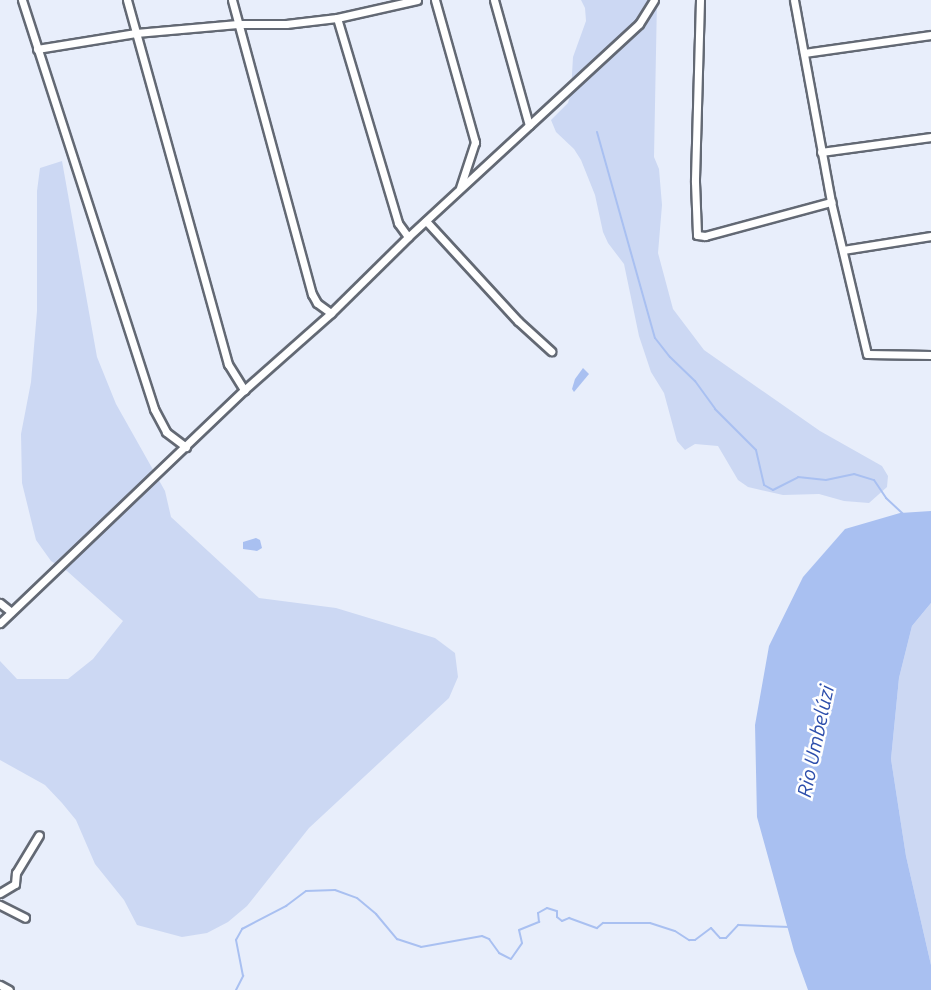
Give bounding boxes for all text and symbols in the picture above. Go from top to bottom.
water label: Rio Umbelúzi [791,683,839,799]

